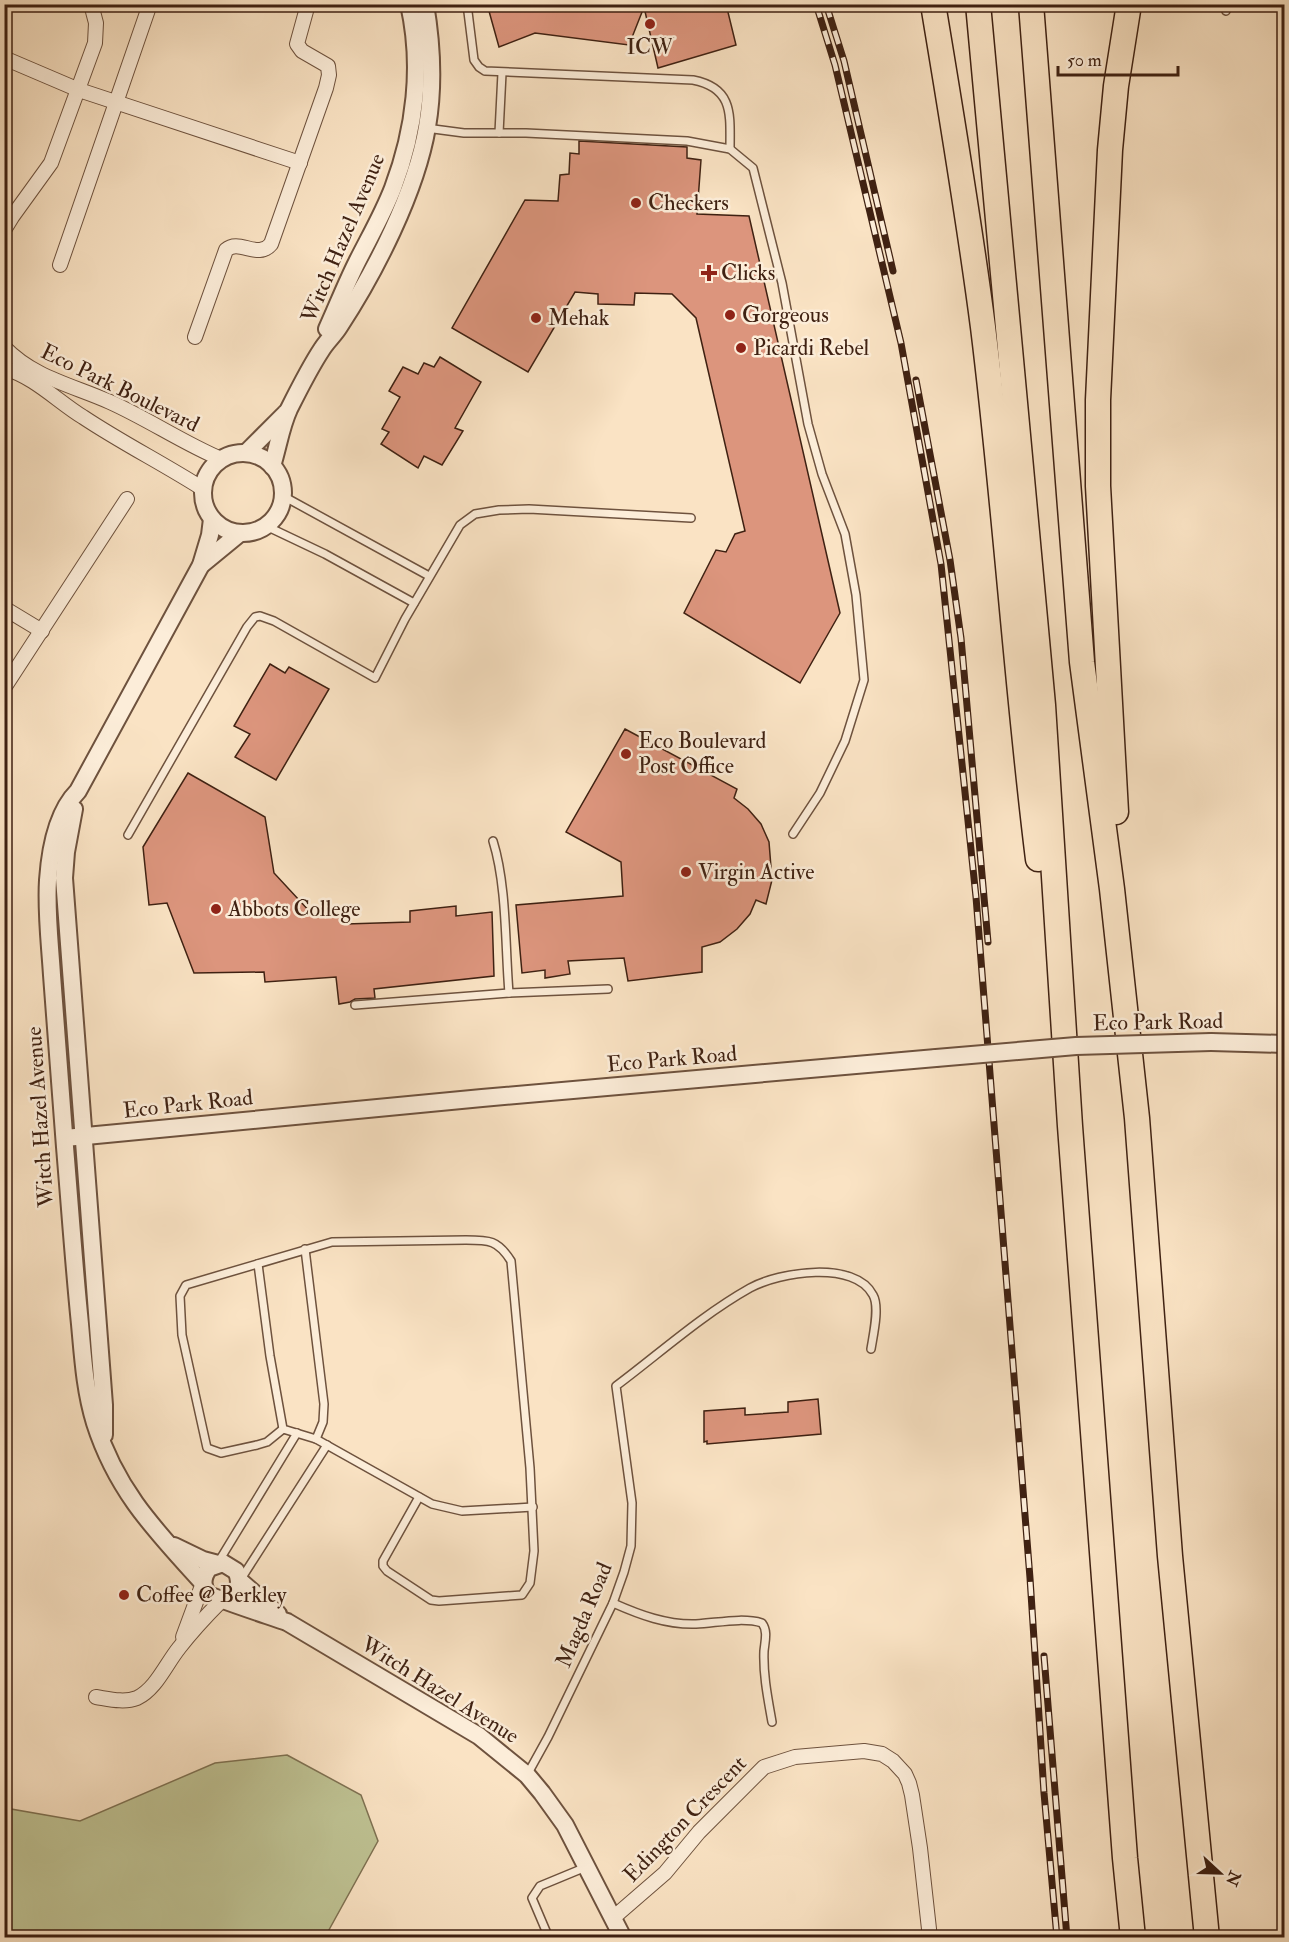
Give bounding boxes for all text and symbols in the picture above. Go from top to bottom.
marker: ICW [643,17,657,31]
place label: ICW [626,33,675,61]
scale bar [1058,39,1178,77]
text: 50 m [1067,49,1102,72]
street label: Witch Hazel Avenue [294,149,391,328]
place label: Checkers [648,189,729,217]
marker: Checkers [629,196,643,210]
place label: Clicks [721,259,775,287]
marker: Clicks [702,266,716,280]
place label: Gorgeous [742,301,829,329]
place label: Mehak [548,304,610,332]
marker: Gorgeous [723,308,737,322]
marker: Mehak [529,311,543,325]
place label: Picardi Rebel [753,334,870,362]
street label: Eco Park Boulevard [36,337,204,439]
marker: Picardi Rebel [734,341,748,355]
place label: Eco Boulevard Post Office [638,727,766,780]
marker: Eco Boulevard Post Office [619,747,633,761]
place label: Virgin Active [698,858,814,886]
marker: Virgin Active [679,865,693,879]
place label: Abbots College [227,895,360,923]
marker: Abbots College [209,902,223,916]
street label: Eco Park Road [1092,1007,1224,1037]
street label: Witch Hazel Avenue [20,1026,60,1209]
street label: Eco Park Road [606,1039,738,1079]
street label: Eco Park Road [122,1083,255,1125]
street label: Magda Road [549,1558,619,1672]
place label: Coffee @ Berkley [136,1581,287,1609]
marker: Coffee @ Berkley [117,1588,131,1602]
street label: Witch Hazel Avenue [355,1630,524,1750]
street label: Edington Crescent [617,1750,753,1888]
north arrow [1190,1843,1250,1903]
text: N [1221,1867,1245,1889]

